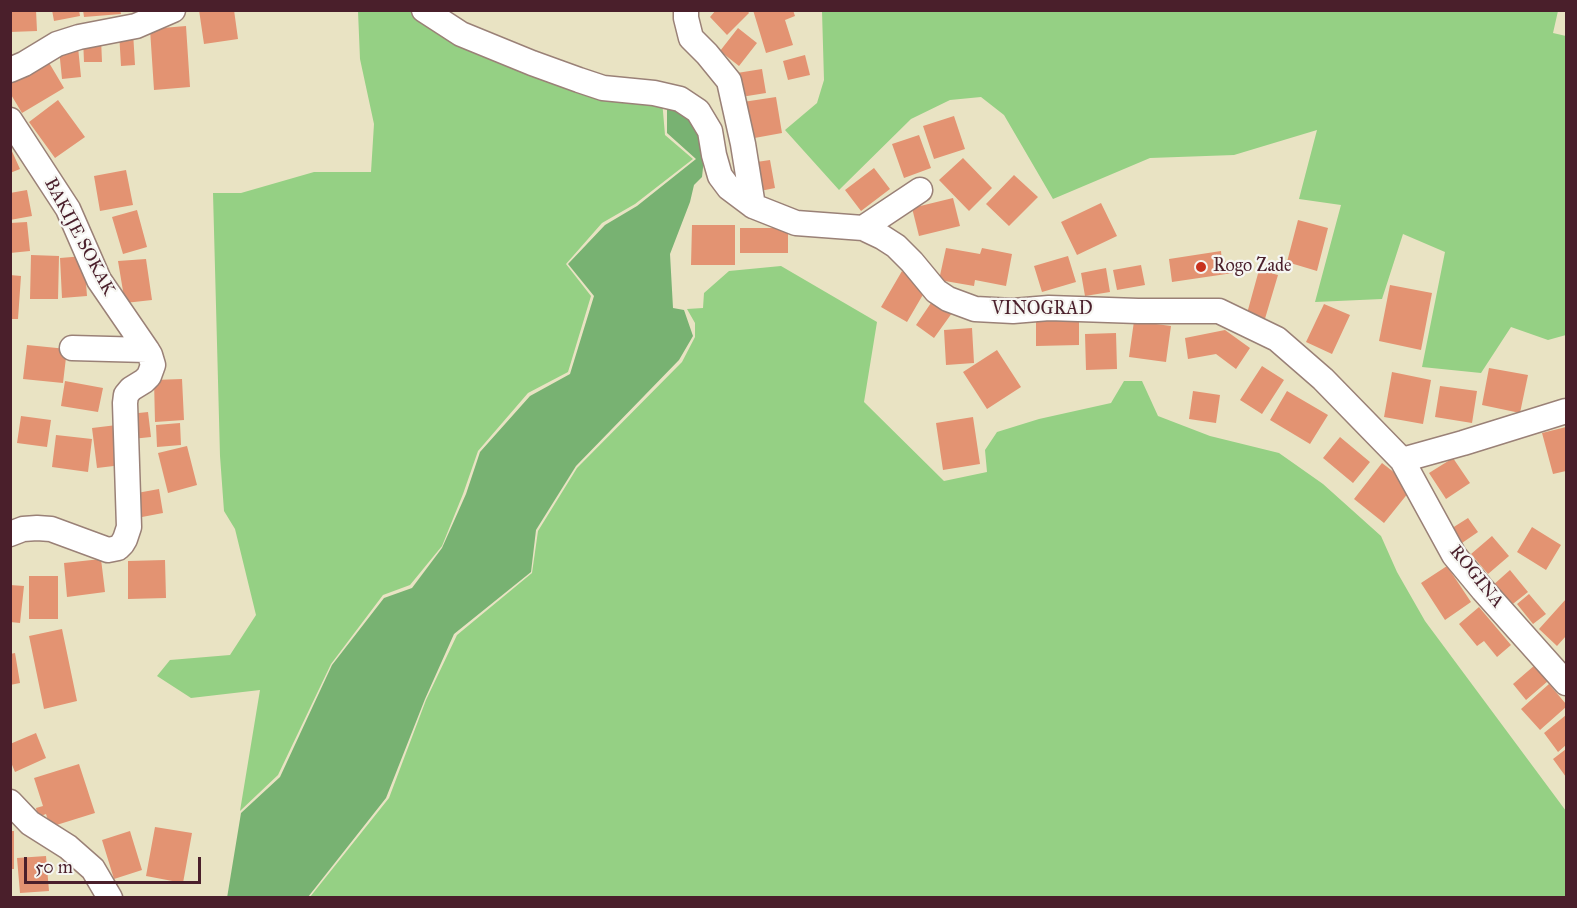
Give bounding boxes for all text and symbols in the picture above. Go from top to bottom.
street label: BAKIJE SOKAK [39,174,119,300]
place label: Rogo Zade [1213,256,1292,278]
marker: Rogo Zade [1194,260,1208,274]
street label: VINOGRAD [991,299,1093,321]
street label: ROGINA [1444,541,1508,613]
scale bar [27,845,204,883]
text: 50 m [35,856,73,878]

